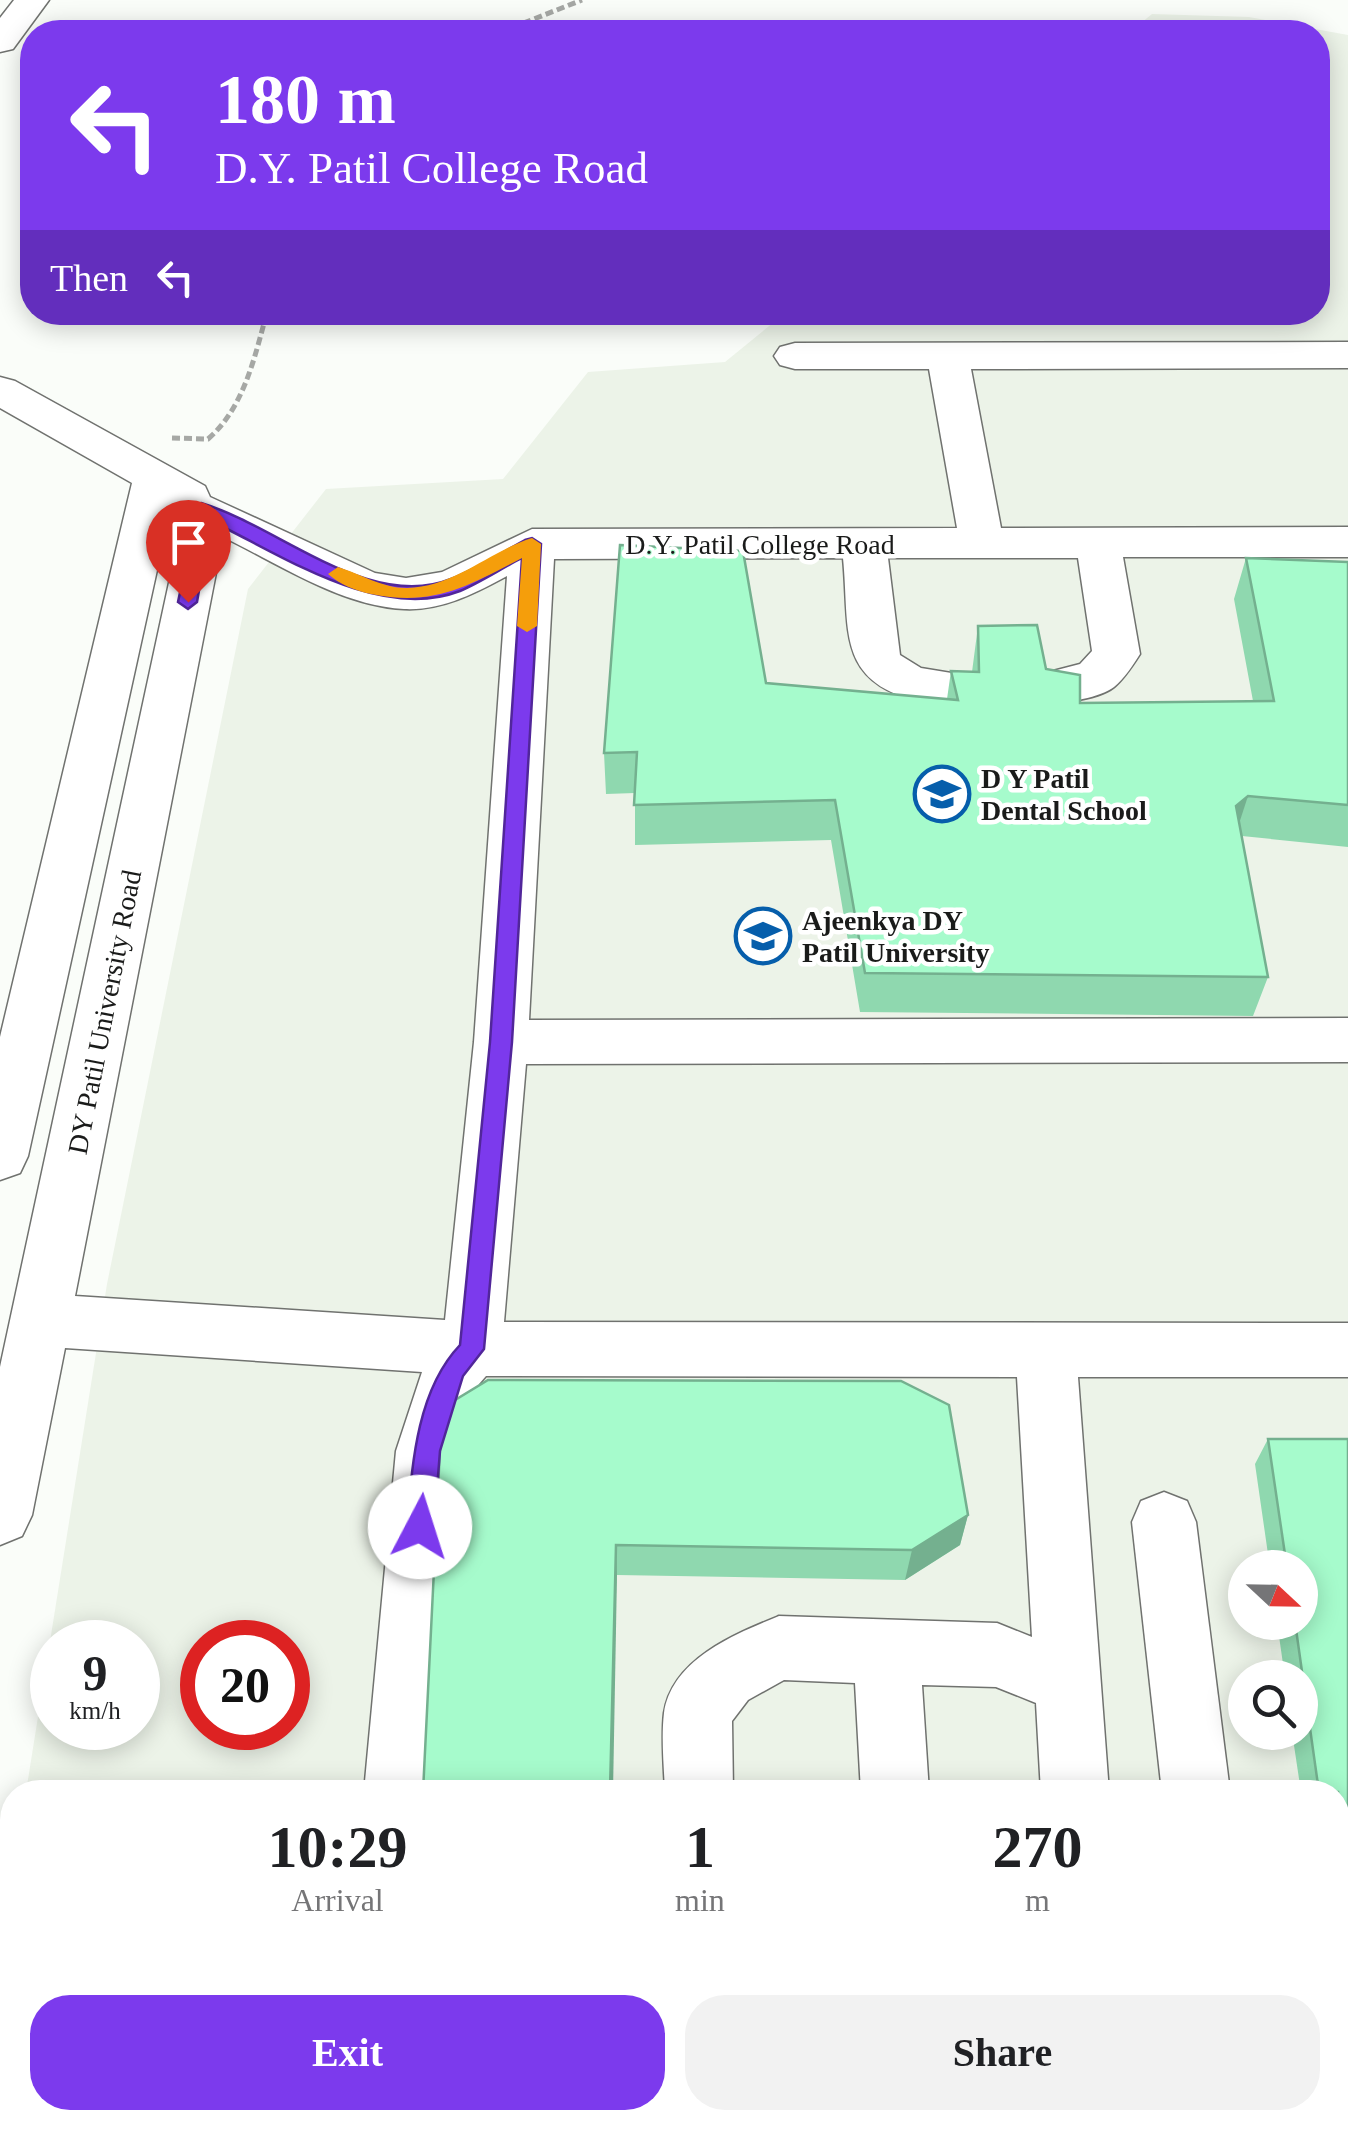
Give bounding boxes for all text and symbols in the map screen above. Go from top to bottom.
icon: left [50,60,180,190]
text: 180 m [215,61,396,138]
text: D.Y. Patil College Road [215,143,648,193]
icon: left [148,250,203,305]
text: Then [50,257,128,299]
pin [146,500,231,603]
icon: arrive [161,515,216,570]
street label: D.Y. Patil College Road [625,529,895,560]
place label: D Y Patil Dental School [981,763,1147,826]
school or university icon: D Y Patil Dental School [912,764,972,824]
street label: DY Patil University Road [62,867,147,1157]
place label: Ajeenkya DY Patil University [802,905,989,968]
school or university icon: Ajeenkya DY Patil University [733,906,793,966]
position arrow [368,1475,472,1579]
north arrow [1228,1550,1318,1640]
map controls [1228,1550,1318,1750]
speed limit sign: 20 [180,1620,310,1750]
text: 9 [83,1645,108,1701]
button: search [1228,1660,1318,1750]
text: km/h [69,1697,121,1724]
text: 10:29 [268,1814,408,1880]
text: 1 [685,1814,715,1880]
text: 270 [992,1814,1082,1880]
text: Arrival [291,1882,384,1918]
text: min [675,1882,725,1918]
text: m [1025,1882,1050,1918]
button: Exit [30,1995,665,2110]
button: Share [685,1995,1320,2110]

